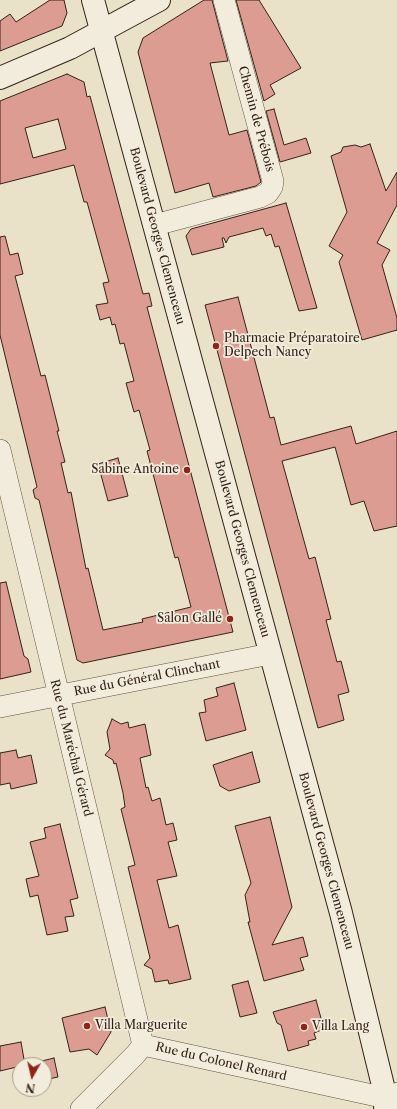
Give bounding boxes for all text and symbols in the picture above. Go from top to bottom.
street label: Chemin de Prébois [235,64,277,174]
street label: Boulevard Georges Clemenceau [126,146,188,326]
place label: Pharmacie Préparatoire Delpech Nancy [224,332,360,360]
marker: Pharmacie Préparatoire Delpech Nancy [211,341,221,351]
street label: Boulevard Georges Clemenceau [211,459,273,639]
place label: Sabine Antoine [91,463,179,477]
marker: Sabine Antoine [182,465,192,475]
place label: Salon Gallé [157,612,222,626]
marker: Salon Gallé [225,614,235,624]
street label: Rue du Général Clinchant [73,657,221,699]
street label: Rue du Maréchal Gérard [47,678,95,818]
street label: Boulevard Georges Clemenceau [295,771,357,951]
place label: Villa Marguerite [95,1019,187,1033]
place label: Villa Lang [312,1020,369,1034]
marker: Villa Marguerite [82,1021,92,1031]
marker: Villa Lang [299,1022,309,1032]
street label: Rue du Colonel Renard [154,1040,288,1084]
north arrow [12,1057,52,1097]
text: N [25,1080,36,1095]

